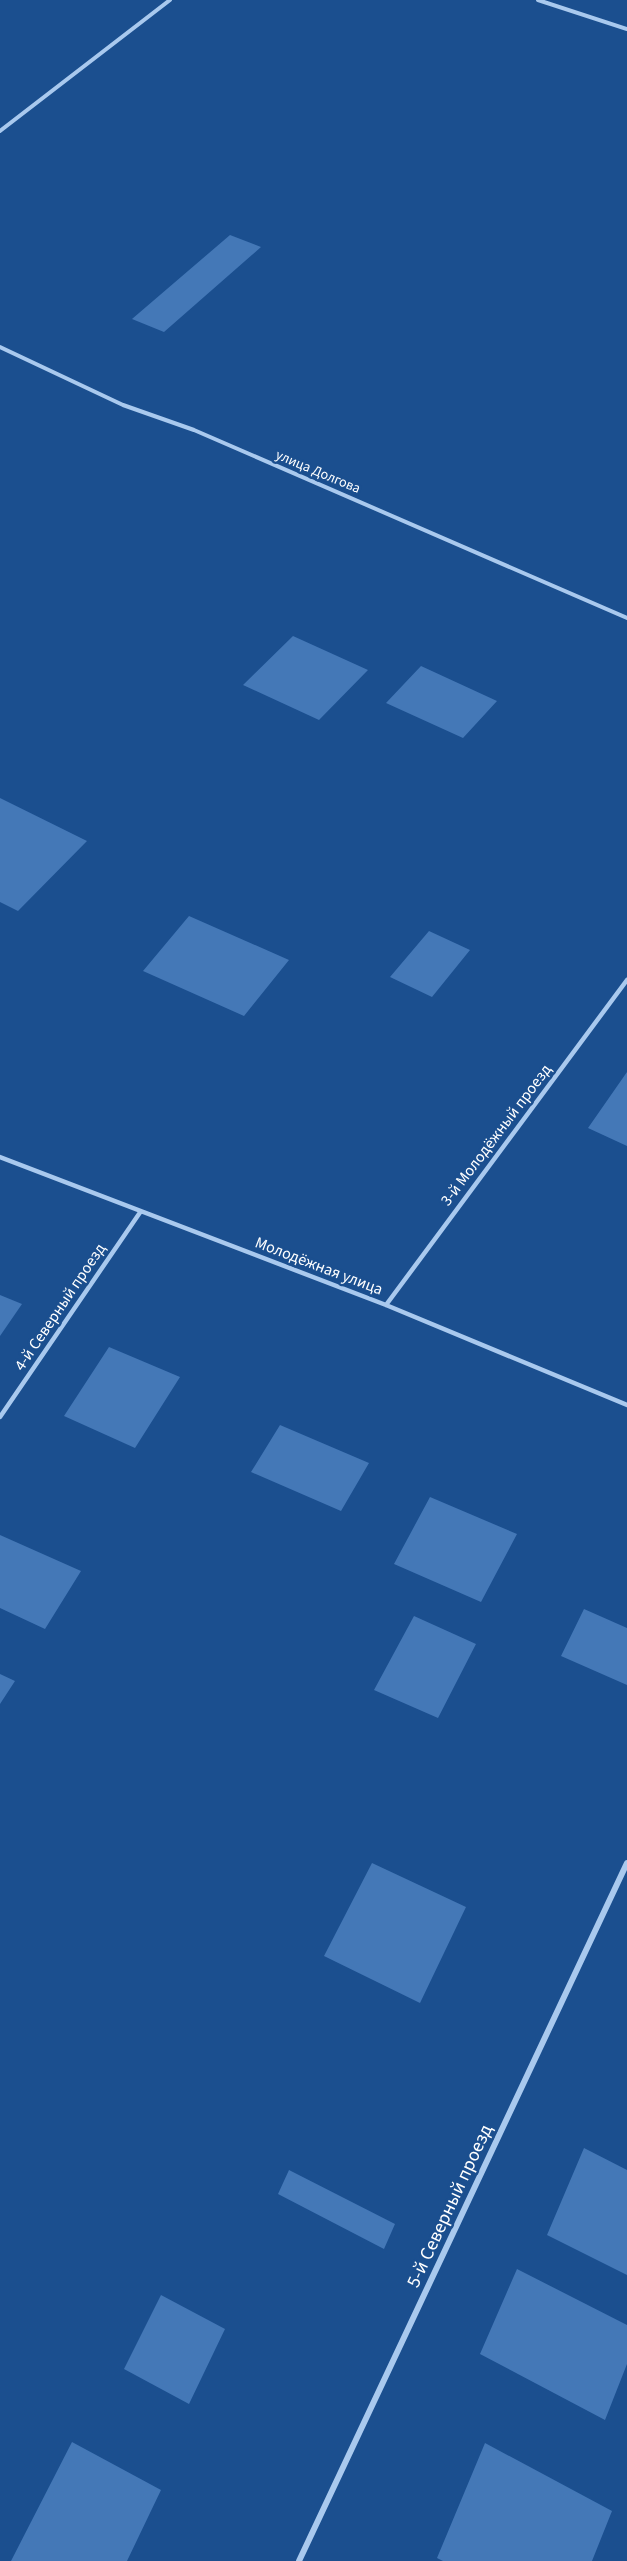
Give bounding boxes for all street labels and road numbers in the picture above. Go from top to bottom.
street label: улица Долгова [272,445,364,499]
street label: 3-й Молодёжный проезд [435,1059,557,1210]
street label: Молодёжная улица [252,1231,386,1301]
street label: 4-й Северный проезд [9,1239,111,1375]
street label: 5-й Северный проезд [400,2120,500,2292]

